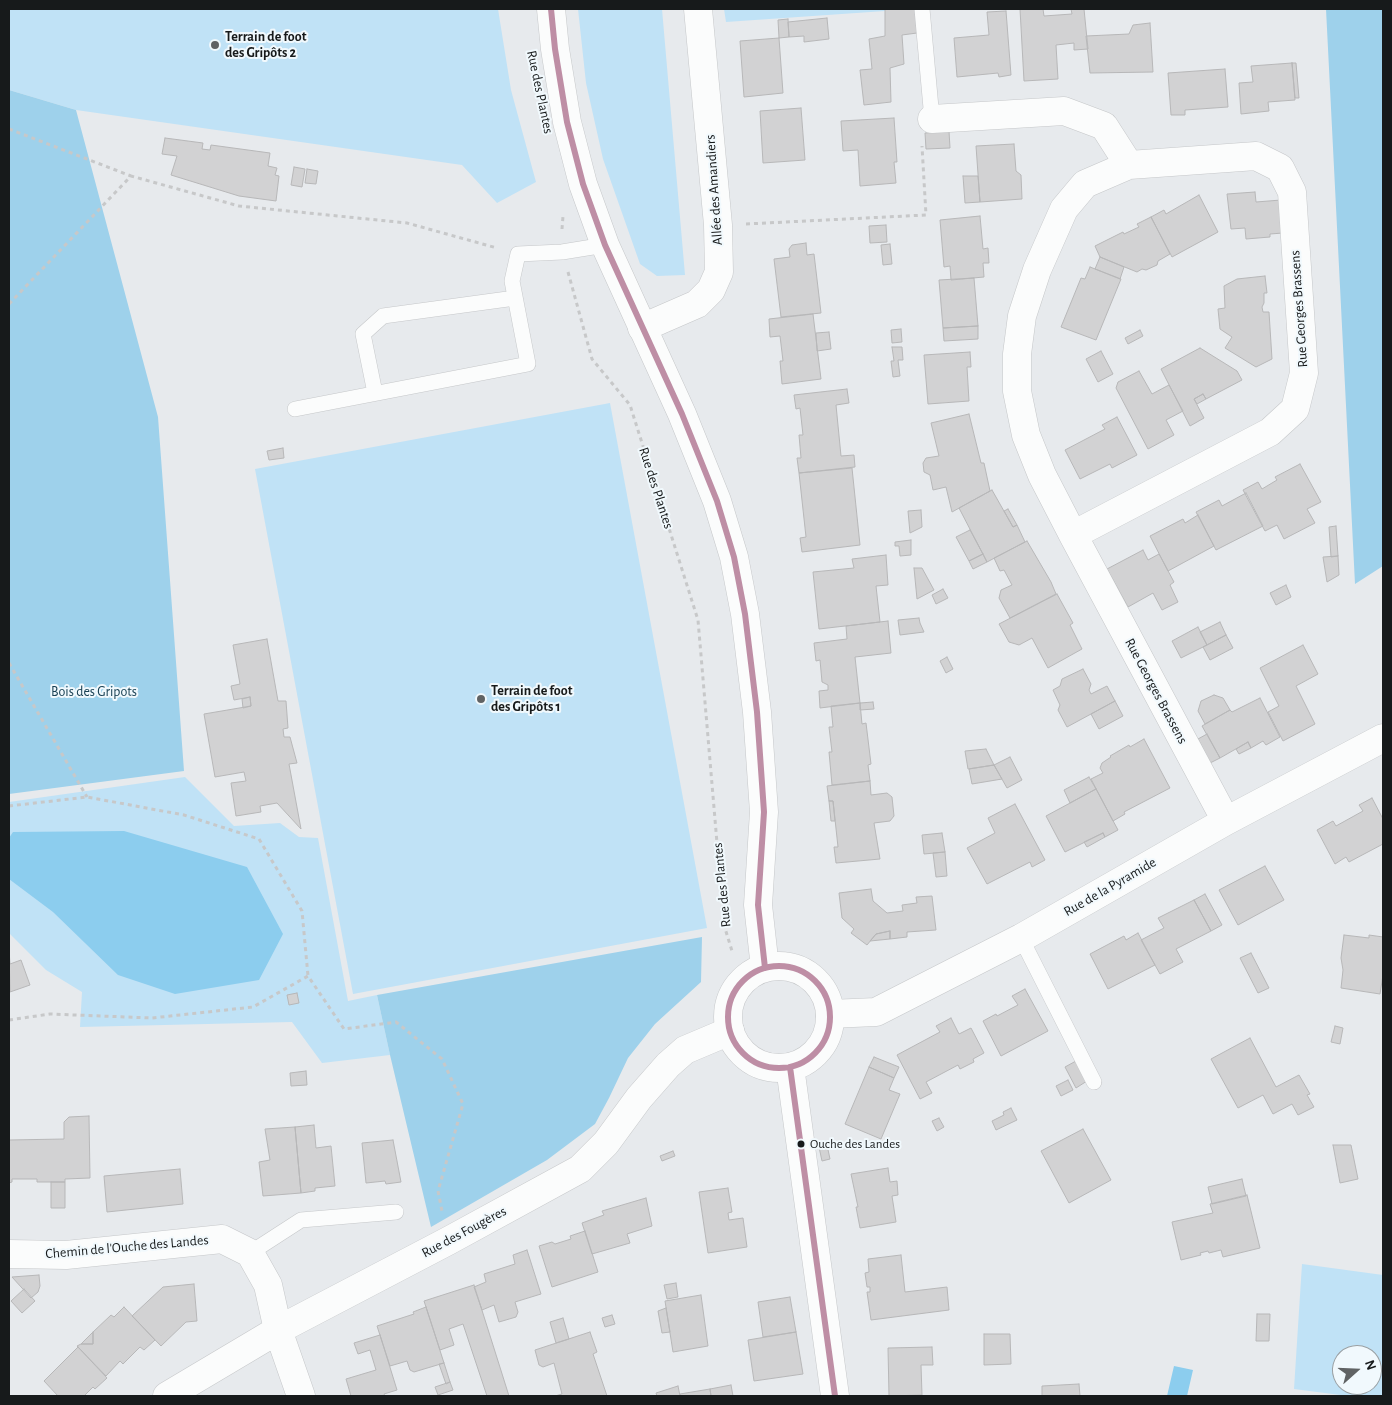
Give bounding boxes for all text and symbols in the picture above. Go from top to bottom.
place label: Terrain de foot des Gripôts 2 [225,29,306,62]
marker: Terrain de foot des Gripôts 2 [209,39,221,51]
street label: Rue des Plantes [523,49,557,135]
street label: Allée des Amandiers [702,134,726,246]
street label: Rue Georges Brassens [1287,250,1311,368]
street label: Rue des Plantes [635,445,677,531]
street label: Rue Georges Brassens [1121,635,1191,747]
place label: Terrain de foot des Gripôts 1 [491,683,572,716]
park label: Bois des Gripots [51,684,137,700]
marker: Terrain de foot des Gripôts 1 [475,693,487,705]
street label: Rue des Plantes [709,842,735,928]
street label: Rue de la Pyramide [1061,854,1159,920]
place label: Ouche des Landes [810,1136,900,1152]
marker: Ouche des Landes [796,1139,806,1149]
street label: Rue des Fougères [419,1203,509,1261]
street label: Chemin de l'Ouche des Landes [45,1232,209,1262]
north arrow [1332,1345,1382,1395]
text: N [1362,1358,1378,1372]

